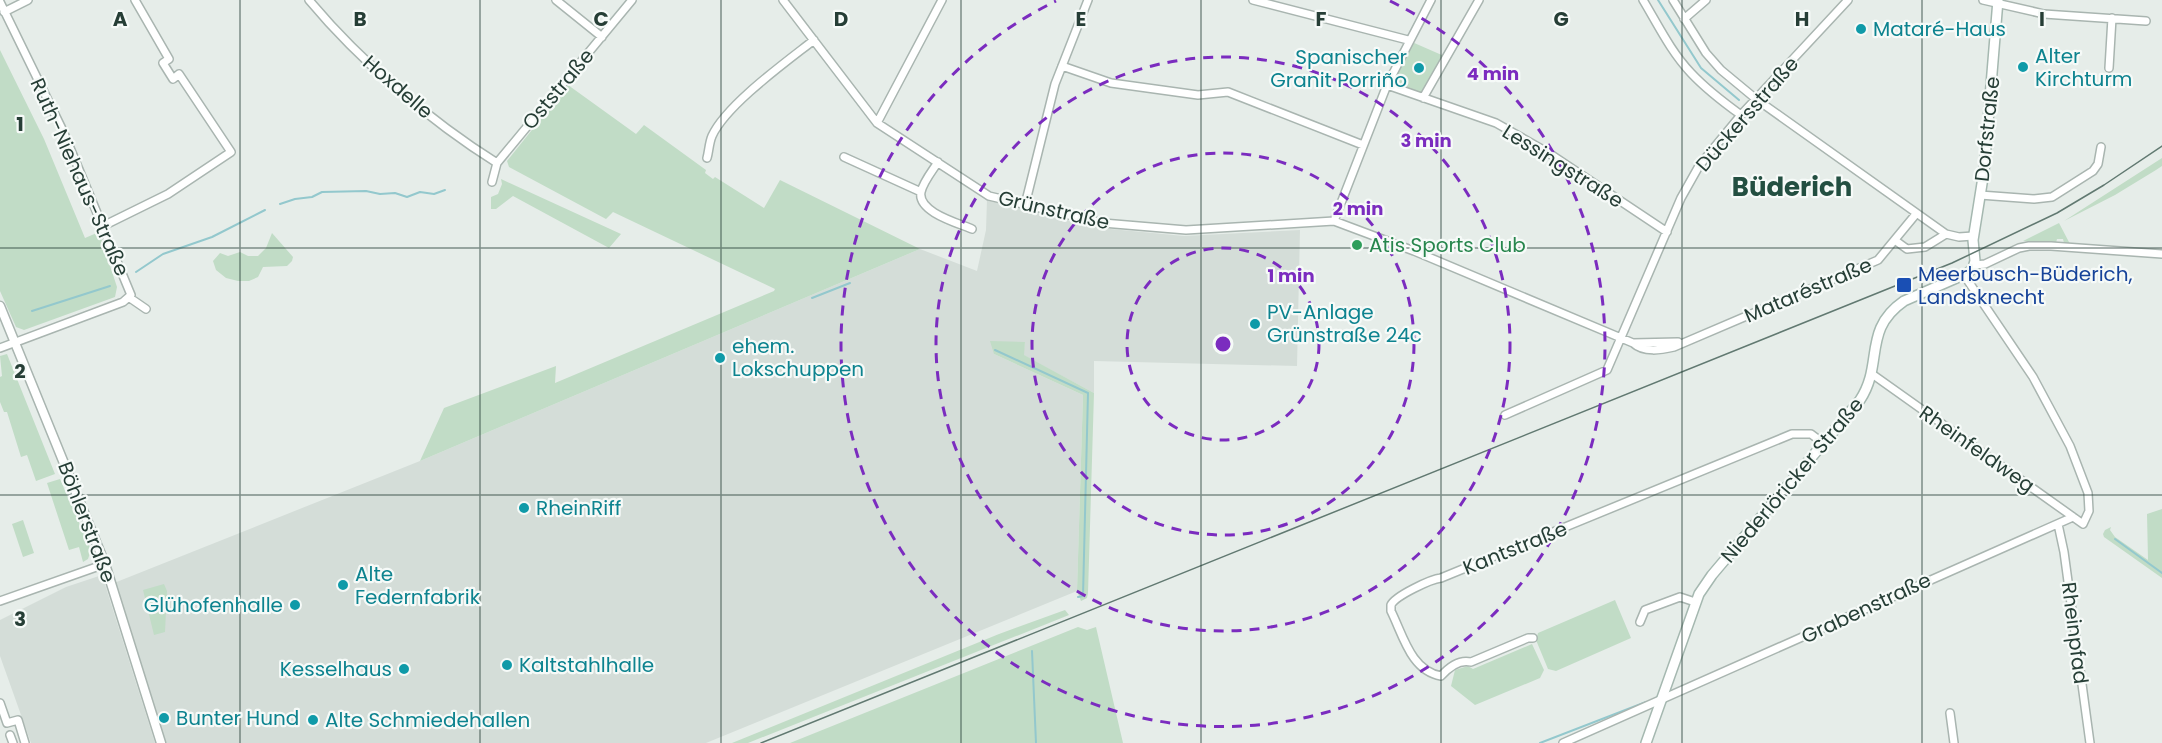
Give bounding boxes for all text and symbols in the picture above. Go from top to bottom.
text: A [113,5,128,33]
text: B [353,5,367,33]
text: C [593,5,609,33]
text: D [834,5,848,33]
text: E [1076,5,1086,33]
text: F [1316,5,1327,33]
text: G [1553,5,1569,33]
text: H [1795,5,1809,33]
text: I [2039,5,2045,33]
place label: Mataré-Haus [1873,15,2006,43]
marker: Mataré-Haus [1854,22,1868,36]
street label: Oststraße [516,42,600,136]
place label: Alter Kirchturm [2035,42,2132,93]
place label: Spanischer Granit Porriño [1270,43,1407,94]
street label: Hoxdelle [357,49,439,125]
street label: Dückersstraße [1689,50,1805,178]
marker: Alter Kirchturm [2016,60,2030,74]
marker: Spanischer Granit Porriño [1412,61,1426,75]
text: 4 min [1467,61,1519,86]
street label: Ruth-Niehaus-Straße [24,74,136,280]
street label: Dorfstraße [1968,75,2006,183]
text: 1 [16,110,24,138]
street label: Lessingstraße [1497,118,1629,214]
text: 3 min [1400,128,1452,153]
district label: Büderich [1732,169,1852,205]
street label: Grünstraße [996,184,1112,236]
text: 2 min [1333,196,1383,221]
place label: Atis Sports Club [1369,231,1526,259]
marker: Atis Sports Club [1350,238,1364,252]
street label: Mataréstraße [1740,251,1876,329]
place label: Meerbusch-Büderich, Landsknecht [1918,260,2132,311]
text: 1 min [1267,263,1315,288]
marker: Meerbusch-Büderich, Landsknecht [1895,276,1913,294]
place label: PV-Anlage Grünstraße 24c [1267,298,1422,349]
marker: PV-Anlage Grünstraße 24c [1248,317,1262,331]
place label: ehem. Lokschuppen [732,332,864,383]
centre of rings [1213,334,1233,354]
marker: ehem. Lokschuppen [713,351,727,365]
text: 2 [14,357,26,385]
street label: Niederlöricker Straße [1714,391,1870,569]
street label: Rheinfeldweg [1914,399,2040,499]
street label: Böhlerstraße [51,458,123,586]
place label: RheinRiff [536,494,621,522]
marker: RheinRiff [517,501,531,515]
street label: Kantstraße [1459,514,1571,582]
place label: Alte Federnfabrik [355,560,481,611]
street label: Grabenstraße [1797,566,1935,650]
marker: Alte Federnfabrik [336,578,350,592]
street label: Rheinpfad [2055,581,2095,685]
place label: Glühofenhalle [144,591,283,619]
marker: Glühofenhalle [288,598,302,612]
text: 3 [14,605,26,633]
place label: Kaltstahlhalle [519,651,654,679]
place label: Kesselhaus [280,655,392,683]
marker: Kaltstahlhalle [500,658,514,672]
marker: Kesselhaus [397,662,411,676]
place label: Bunter Hund [176,704,299,732]
place label: Alte Schmiedehallen [325,706,530,734]
marker: Bunter Hund [157,711,171,725]
marker: Alte Schmiedehallen [306,713,320,727]

